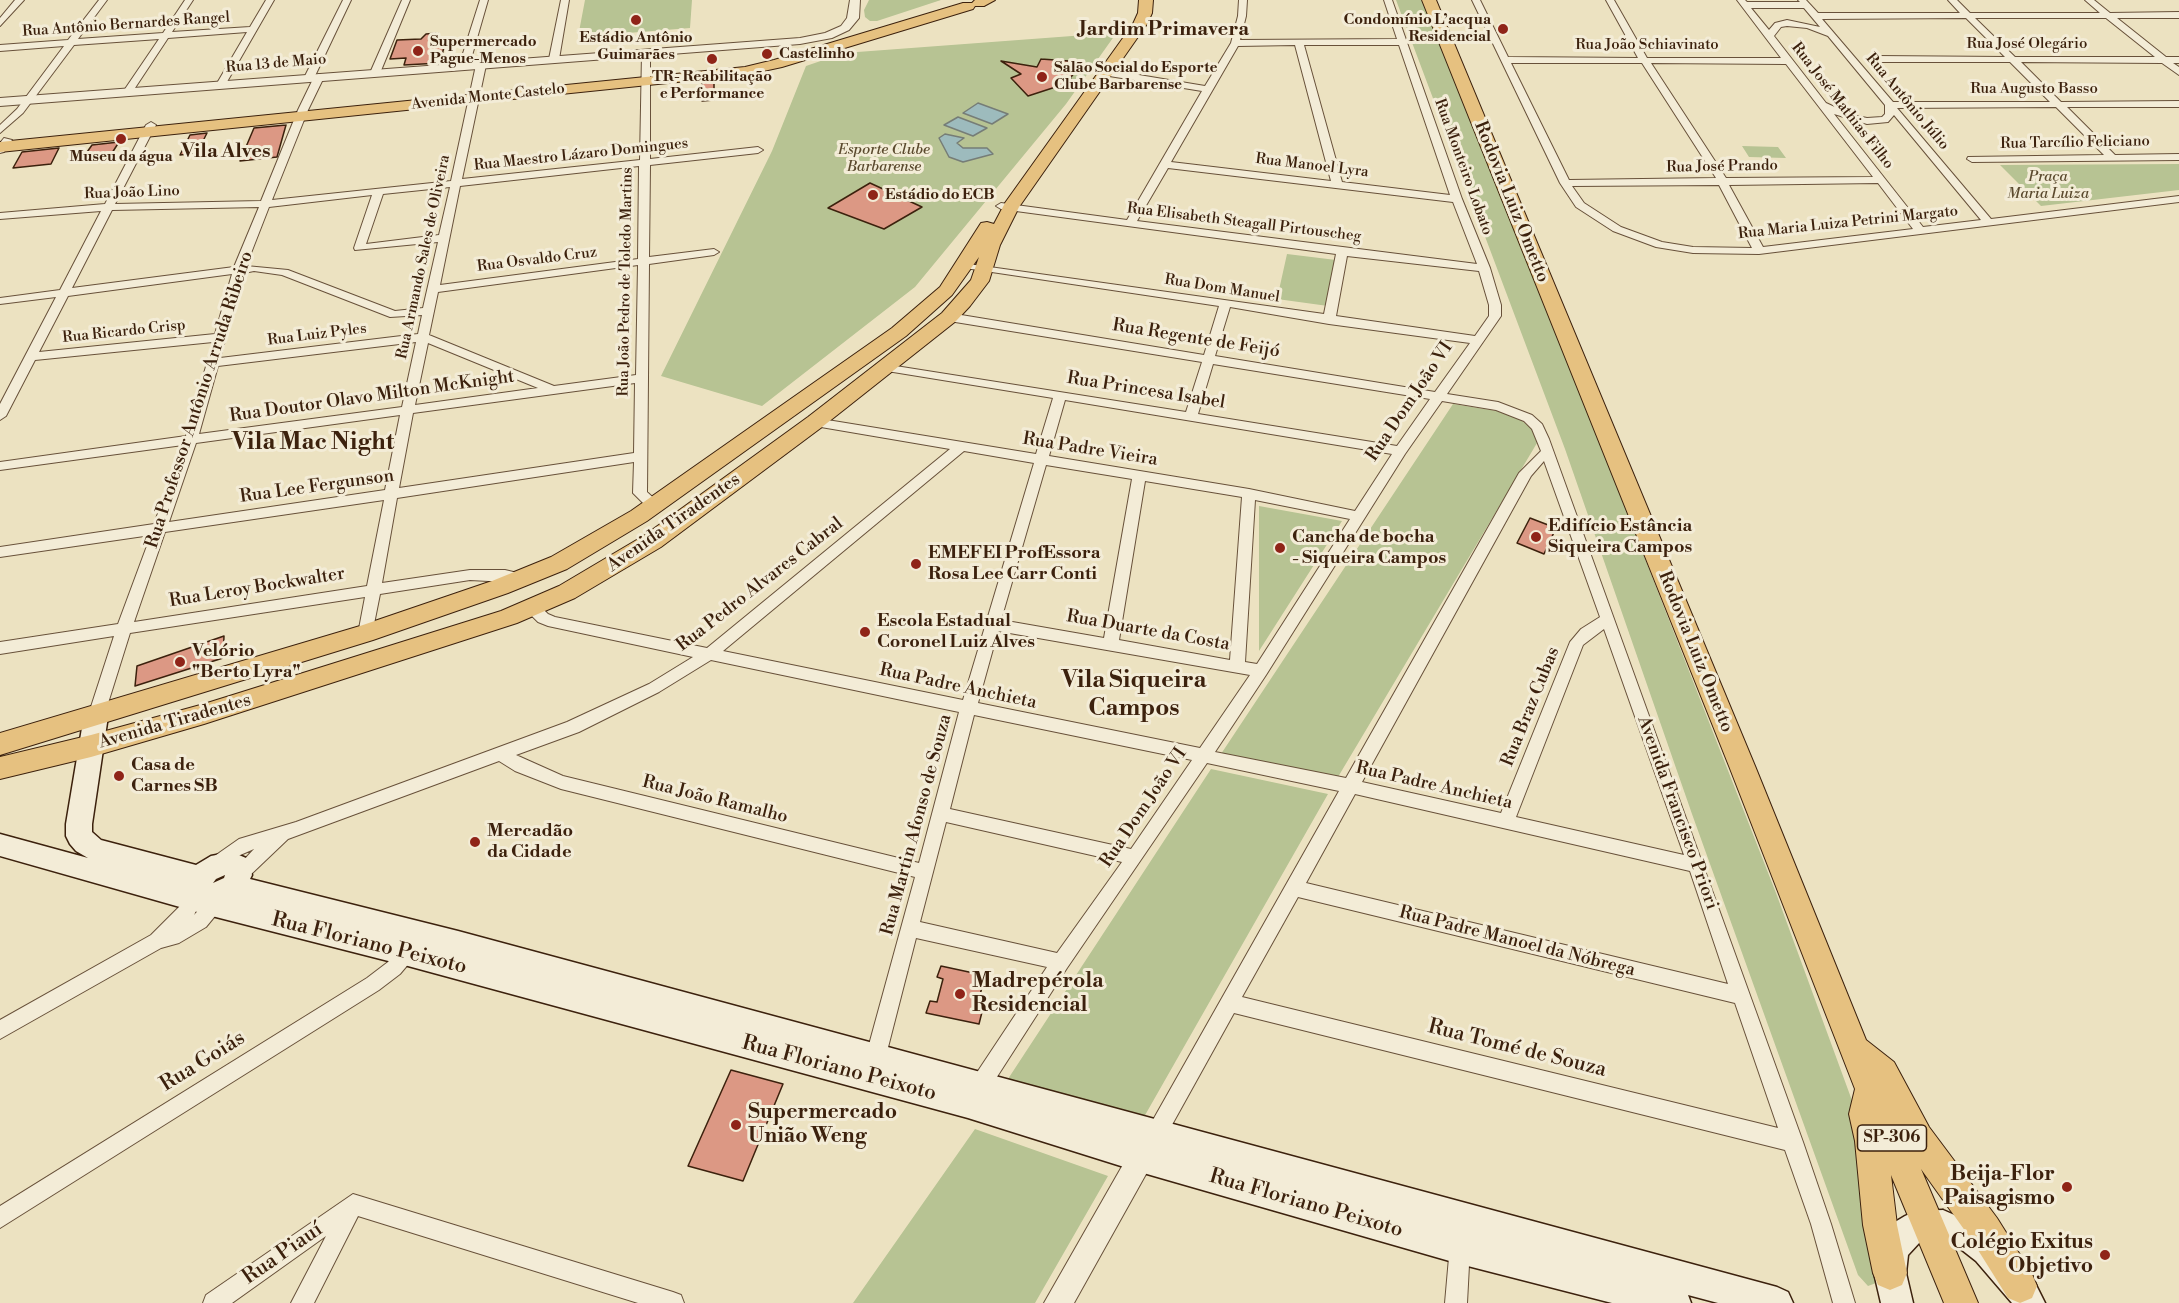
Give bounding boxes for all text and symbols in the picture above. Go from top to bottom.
street label: Rua Antônio Bernardes Rangel [22,9,230,41]
place label: Condomínio L’acqua Residencial [1344,11,1491,46]
marker: Estádio Antônio Guimarães [629,13,643,27]
district label: Jardim Primavera [1079,18,1249,42]
marker: Condomínio L’acqua Residencial [1496,22,1510,36]
place label: Estádio Antônio Guimarães [579,29,693,64]
place label: Supermercado Pague-Menos [430,33,537,68]
street label: Rua José Olegário [1967,35,2087,53]
street label: Rua João Schiavinato [1575,36,1719,54]
street label: Rua José Mathias Filho [1787,39,1897,173]
marker: Supermercado Pague-Menos [411,44,425,58]
place label: Castelinho [779,45,855,63]
marker: Castelinho [760,47,774,61]
street label: Rua Antônio Júlio [1861,50,1953,154]
street label: Rua 13 de Maio [225,51,327,77]
marker: TR- Reabilitação e Performance [705,52,719,66]
place label: Salão Social do Esporte Clube Barbarense [1054,59,1218,94]
place label: TR- Reabilitação e Performance [652,68,772,103]
marker: Salão Social do Esporte Clube Barbarense [1035,70,1049,84]
street label: Avenida Monte Castelo [410,80,566,114]
street label: Rua Augusto Basso [1970,80,2098,98]
street label: Rua Monteiro Lobato [1430,96,1496,238]
street label: Rodovia Luiz Ometto [1469,118,1553,286]
marker: Museu da água [114,132,128,146]
street label: Rua Tarcílio Feliciano [2000,133,2150,153]
street label: Rua Maestro Lázaro Domingues [473,135,689,175]
district label: Vila Alves [181,140,271,164]
park label: Esporte Clube Barbarense [838,141,930,176]
place label: Museu da água [69,148,173,166]
street label: Rua Manoel Lyra [1254,150,1370,182]
street label: Rua Armando Sales de Oliveira [394,153,454,361]
street label: Rua José Prando [1666,157,1778,177]
street label: Rua João Pedro de Toledo Martins [615,167,637,397]
park label: Praça Maria Luiza [2007,168,2089,203]
street label: Rua João Lino [84,182,180,204]
place label: Estádio do ECB [885,186,994,204]
marker: Estádio do ECB [866,188,880,202]
street label: Rua Elisabeth Steagall Pirtouscheg [1126,200,1362,246]
street label: Rua Maria Luiza Petrini Margato [1737,202,1959,244]
street label: Rua Osvaldo Cruz [476,244,598,276]
street label: Rua Professor Antônio Arruda Ribeiro [142,249,258,551]
street label: Rua Dom Manuel [1163,271,1281,307]
street label: Rua Regente de Feijó [1111,315,1281,363]
street label: Rua Ricardo Crisp [62,317,186,347]
street label: Rua Luiz Pyles [266,320,368,350]
street label: Rua Dom João VI [1362,338,1458,466]
street label: Rua Doutor Olavo Milton McKnight [228,366,516,428]
street label: Rua Princesa Isabel [1065,368,1227,414]
district label: Vila Mac Night [232,429,394,457]
street label: Rua Padre Vieira [1021,429,1159,471]
street label: Rua Lee Fergunson [238,465,396,509]
street label: Avenida Tiradentes [603,469,745,577]
street label: Rua Pedro Alvares Cabral [672,513,848,657]
place label: Edifício Estância Siqueira Campos [1548,516,1692,558]
place label: Cancha de bocha - Siqueira Campos [1292,527,1446,570]
marker: Edifício Estância Siqueira Campos [1529,530,1543,544]
marker: Cancha de bocha - Siqueira Campos [1273,541,1287,555]
place label: EMEFEI ProfEssora Rosa Lee Carr Conti [928,543,1100,586]
marker: EMEFEI ProfEssora Rosa Lee Carr Conti [909,557,923,571]
street label: Rua Leroy Bockwalter [168,563,346,613]
street label: Rodovia Luiz Ometto [1653,568,1737,736]
street label: Rua Duarte da Costa [1065,606,1231,656]
place label: Escola Estadual Coronel Luiz Alves [877,611,1035,654]
marker: Escola Estadual Coronel Luiz Alves [858,625,872,639]
place label: Velório "Berto Lyra" [192,641,301,684]
street label: Rua Braz Cubas [1497,644,1565,770]
marker: Velório "Berto Lyra" [173,655,187,669]
street label: Rua Padre Anchieta [877,660,1039,714]
district label: Vila Siqueira Campos [1062,667,1206,723]
street label: Avenida Tiradentes [96,690,254,754]
street label: Rua Martin Afonso de Souza [877,712,957,938]
street label: Avenida Francisco Priori [1632,713,1722,913]
street label: Rua Dom João VI [1096,744,1192,872]
place label: Casa de Carnes SB [131,755,218,798]
street label: Rua Padre Anchieta [1354,757,1514,815]
marker: Casa de Carnes SB [112,769,126,783]
street label: Rua João Ramalho [640,771,790,829]
place label: Mercadão da Cidade [487,821,573,864]
marker: Mercadão da Cidade [468,835,482,849]
street label: Rua Padre Manoel da Nóbrega [1397,902,1637,982]
street label: Rua Floriano Peixoto [269,908,469,980]
place label: Madrepérola Residencial [972,969,1104,1019]
marker: Madrepérola Residencial [953,987,967,1001]
street label: Rua Tomé de Souza [1425,1015,1609,1083]
street label: Rua Goiás [156,1026,250,1098]
street label: Rua Floriano Peixoto [739,1031,939,1107]
place label: Supermercado União Weng [748,1100,897,1150]
marker: Supermercado União Weng [729,1118,743,1132]
road number: SP-306 [1858,1125,1926,1151]
place label: Beija-Flor Paisagismo [1944,1162,2055,1212]
street label: Rua Floriano Peixoto [1206,1164,1406,1244]
marker: Beija-Flor Paisagismo [2060,1180,2074,1194]
street label: Rua Piauí [238,1217,328,1291]
place label: Colégio Exitus Objetivo [1950,1230,2093,1280]
marker: Colégio Exitus Objetivo [2098,1248,2112,1262]

